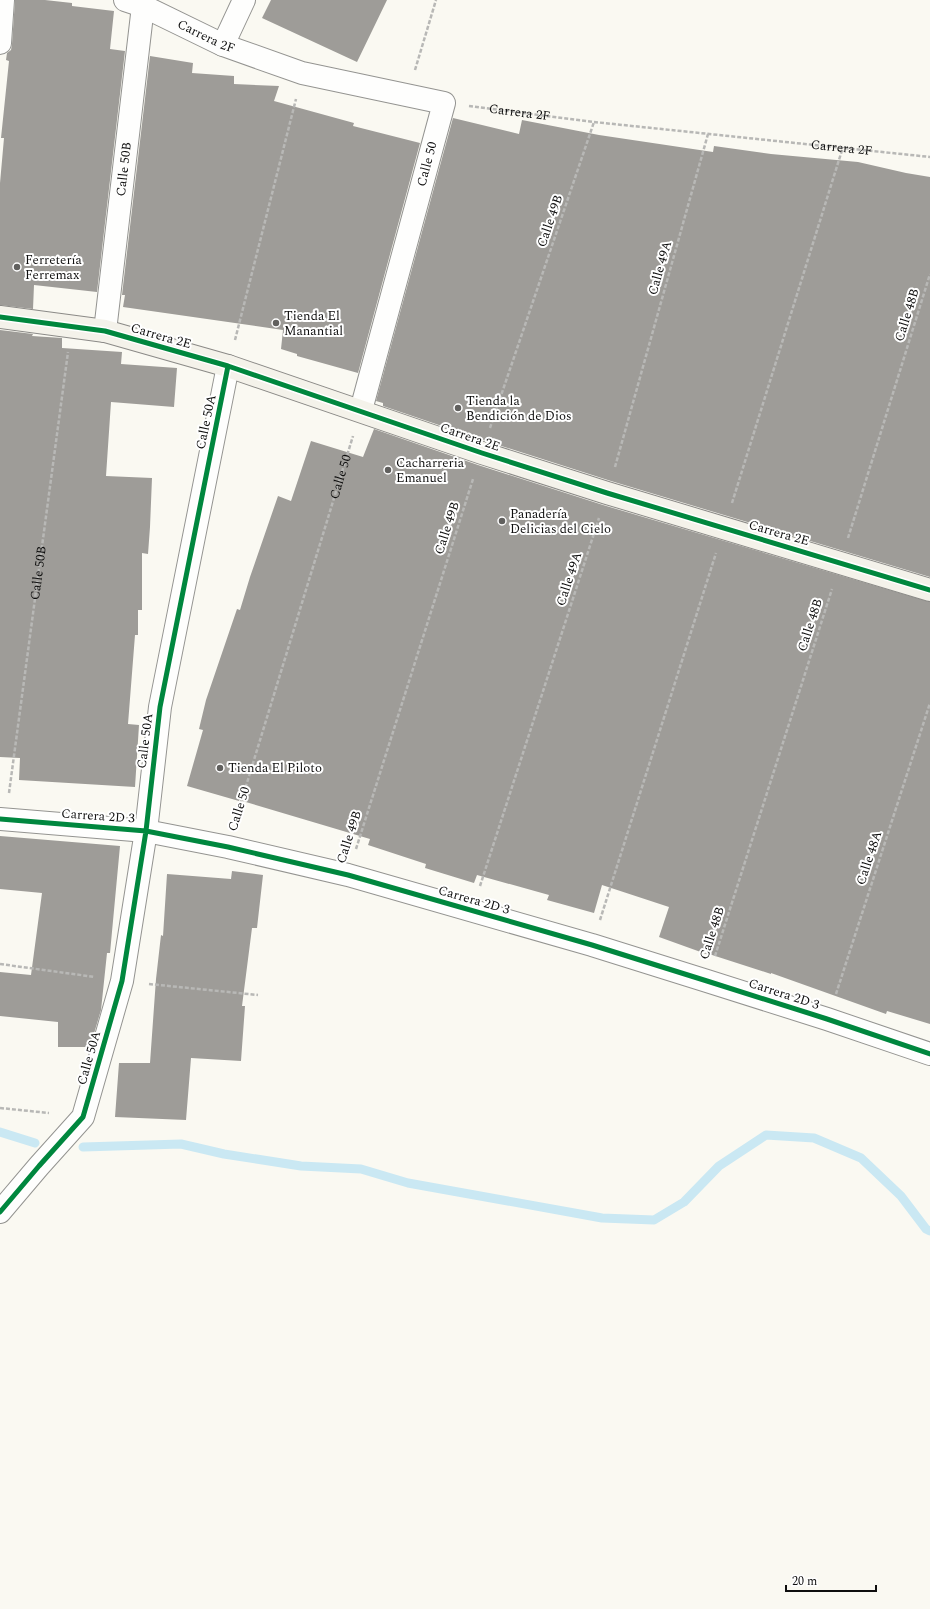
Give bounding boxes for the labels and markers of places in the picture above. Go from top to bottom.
place label: Ferretería Ferremax [25,250,83,285]
marker: Ferretería Ferremax [12,262,22,272]
place label: Tienda El Manantial [284,306,343,341]
marker: Tienda El Manantial [271,318,281,328]
place label: Tienda la Bendición de Dios [466,391,572,426]
marker: Tienda la Bendición de Dios [453,403,463,413]
place label: Cacharreria Emanuel [396,453,465,488]
marker: Cacharreria Emanuel [383,465,393,475]
place label: Panadería Delicias del Cielo [510,504,611,539]
marker: Panadería Delicias del Cielo [497,516,507,526]
place label: Tienda El Piloto [228,758,322,778]
marker: Tienda El Piloto [215,763,225,773]

